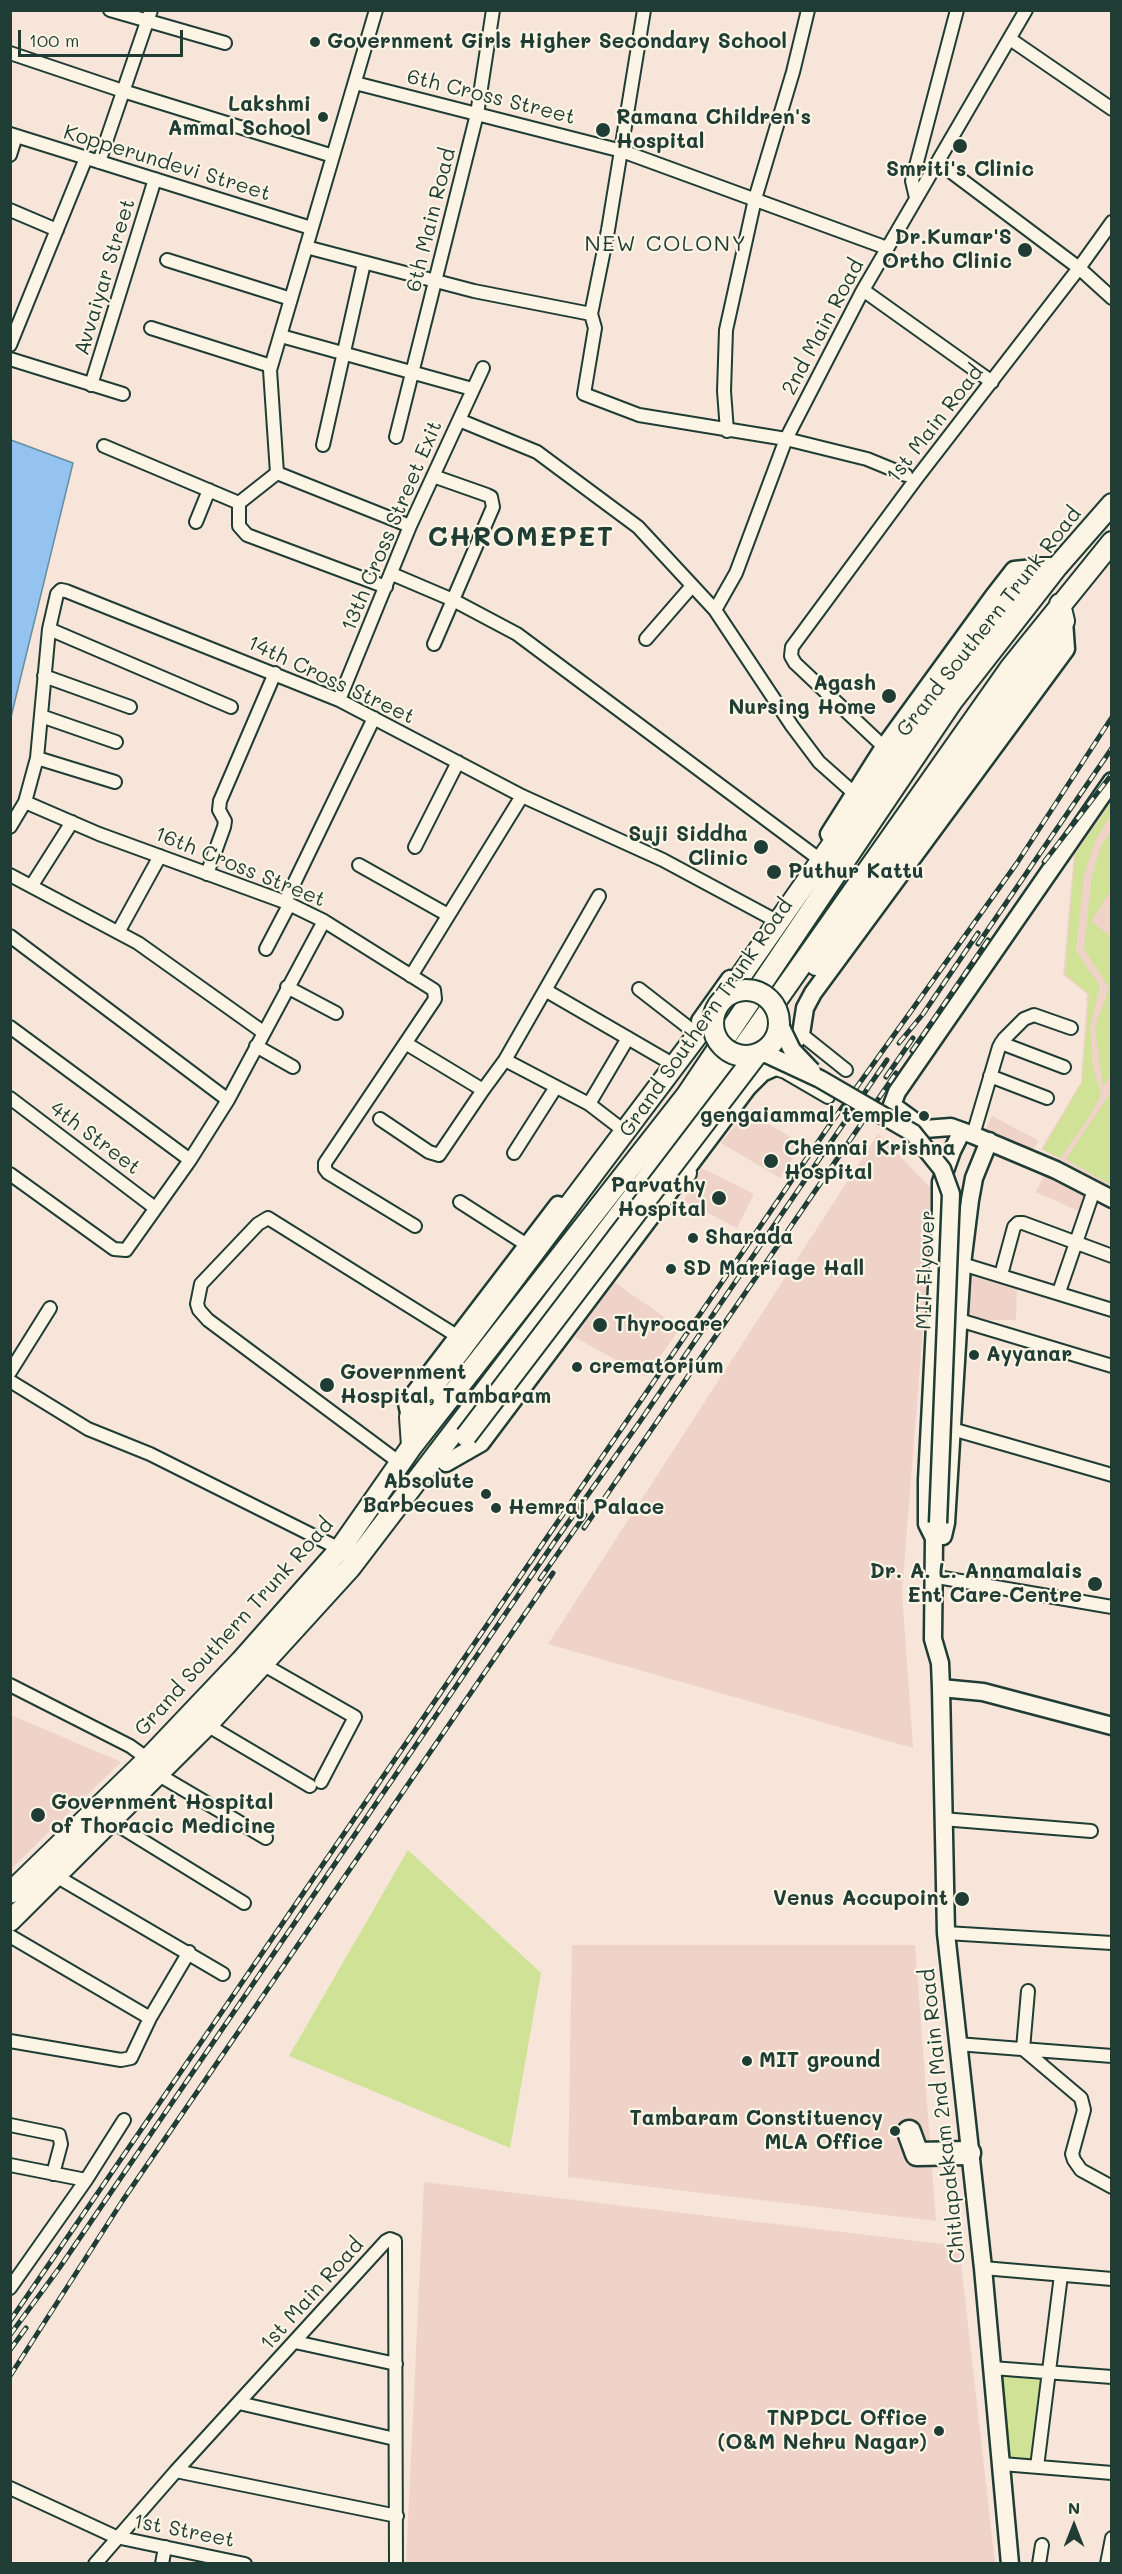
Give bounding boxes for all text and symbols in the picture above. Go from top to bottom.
scale bar [21,18,186,56]
text: 100 m [29,28,79,52]
place label: Government Girls Higher Secondary School [327,29,787,55]
marker: Government Girls Higher Secondary School [308,35,322,49]
street label: 6th Cross Street [404,64,578,130]
place label: Lakshmi Ammal School [168,92,311,142]
place label: Ramana Children's Hospital [616,105,811,155]
marker: Lakshmi Ammal School [316,110,330,124]
street label: Kopperundevi Street [60,119,274,207]
marker: Ramana Children's Hospital [594,121,612,139]
marker: Smriti's Clinic [951,137,969,155]
street label: 6th Main Road [401,145,461,295]
place label: Smriti's Clinic [886,157,1034,183]
street label: Avvaiyar Street [69,196,141,358]
place label: Dr.Kumar'S Ortho Clinic [882,225,1012,275]
district label: NEW COLONY [585,231,747,257]
marker: Dr.Kumar'S Ortho Clinic [1016,241,1034,259]
street label: 2nd Main Road [777,255,869,399]
street label: 1st Main Road [881,360,989,488]
street label: 13th Cross Street Exit [336,417,448,635]
street label: Grand Southern Trunk Road [891,502,1087,742]
district label: CHROMEPET [428,522,614,554]
street label: 14th Cross Street [243,630,419,730]
place label: Agash Nursing Home [728,671,876,721]
marker: Agash Nursing Home [880,687,898,705]
street label: 16th Cross Street [151,821,329,913]
place label: Suji Siddha Clinic [628,822,748,872]
marker: Suji Siddha Clinic [752,838,770,856]
place label: Puthur Kattu [788,859,924,885]
marker: Puthur Kattu [765,863,783,881]
street label: Grand Southern Trunk Road [614,894,798,1142]
street label: 4th Street [45,1096,145,1180]
place label: gengaiammal temple [700,1103,912,1129]
marker: gengaiammal temple [917,1109,931,1123]
place label: Chennai Krishna Hospital [784,1136,956,1186]
marker: Chennai Krishna Hospital [762,1152,780,1170]
place label: Parvathy Hospital [611,1173,706,1223]
marker: Parvathy Hospital [710,1189,728,1207]
street label: MIT Flyover [911,1210,941,1330]
place label: Sharada [705,1225,793,1251]
marker: Sharada [686,1231,700,1245]
place label: SD Marriage Hall [683,1256,864,1282]
marker: SD Marriage Hall [664,1262,678,1276]
place label: Thyrocare [614,1312,723,1338]
marker: Thyrocare [591,1316,609,1334]
place label: Ayyanar [986,1342,1072,1368]
marker: Ayyanar [967,1348,981,1362]
place label: crematorium [589,1354,723,1380]
place label: Government Hospital, Tambaram [340,1360,551,1410]
marker: crematorium [570,1360,584,1374]
marker: Government Hospital, Tambaram [318,1376,336,1394]
place label: Absolute Barbecues [362,1469,474,1519]
marker: Absolute Barbecues [479,1487,493,1501]
place label: Hemraj Palace [508,1495,664,1521]
marker: Hemraj Palace [489,1501,503,1515]
street label: Grand Southern Trunk Road [129,1513,339,1741]
place label: Dr. A. L. Annamalais Ent Care Centre [870,1559,1082,1609]
marker: Dr. A. L. Annamalais Ent Care Centre [1086,1575,1104,1593]
place label: Government Hospital of Thoracic Medicine [51,1790,275,1840]
marker: Government Hospital of Thoracic Medicine [29,1806,47,1824]
place label: Venus Accupoint [773,1886,948,1912]
marker: Venus Accupoint [953,1890,971,1908]
street label: Chitlapakkam 2nd Main Road [915,1967,971,2265]
place label: MIT ground [759,2048,880,2074]
marker: MIT ground [740,2054,754,2068]
place label: Tambaram Constituency MLA Office [629,2106,883,2156]
marker: Tambaram Constituency MLA Office [888,2124,902,2138]
street label: 1st Main Road [255,2233,369,2355]
place label: TNPDCL Office (O&M Nehru Nagar) [717,2406,927,2456]
marker: TNPDCL Office (O&M Nehru Nagar) [932,2424,946,2438]
north arrow [1044,2496,1104,2556]
text: N [1068,2497,1080,2518]
street label: 1st Street [131,2509,237,2553]

